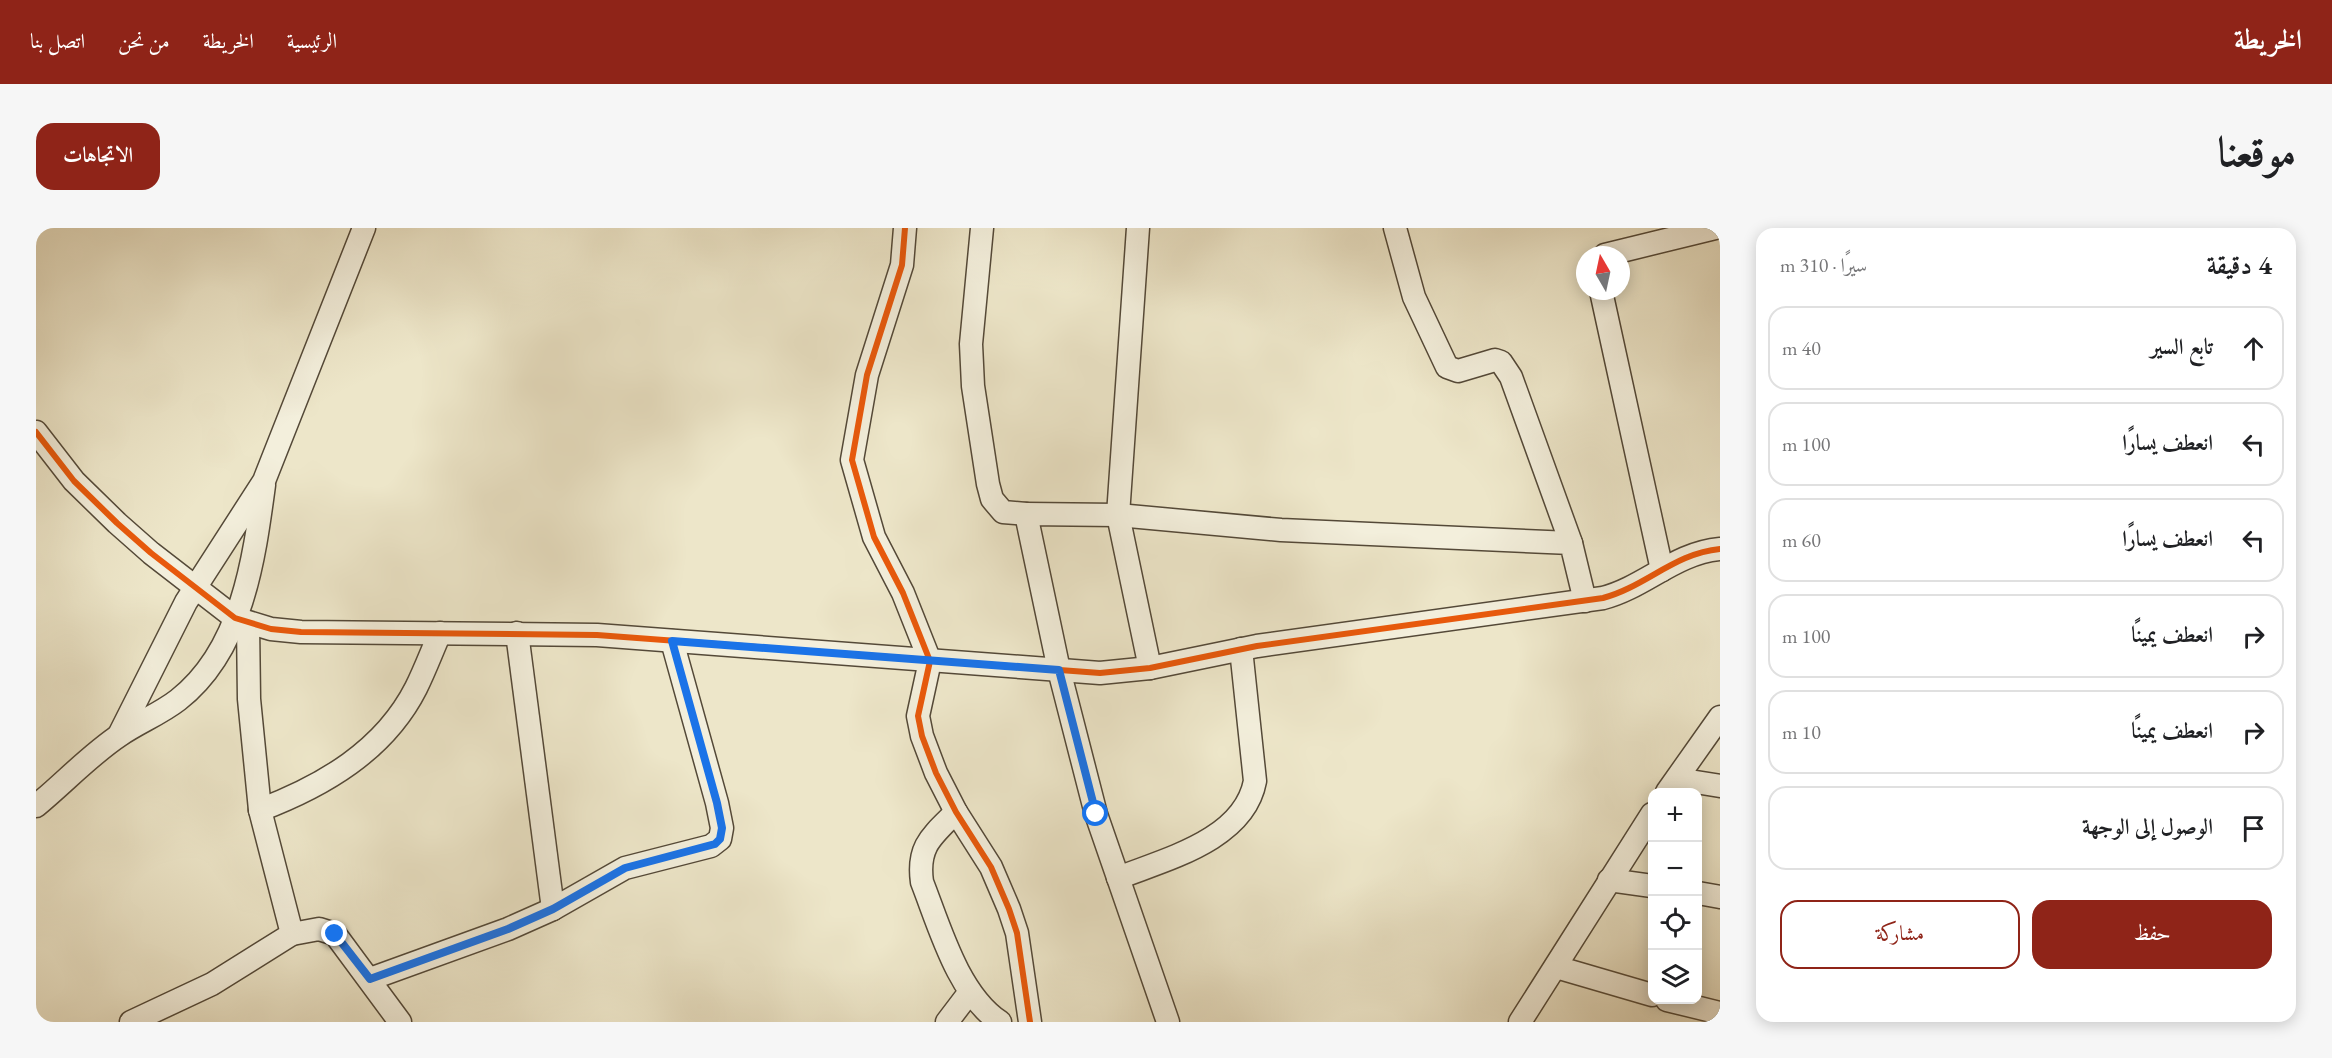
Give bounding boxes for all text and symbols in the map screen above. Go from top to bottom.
text: الخريطة [2234,21,2302,57]
text: اتصل بنا [30,27,85,54]
text: من نحن [118,27,170,54]
text: الخريطة [203,27,254,54]
text: الرئيسية [287,27,337,54]
button: الاتجاهات [36,123,160,190]
text: موقعنا [2218,124,2296,179]
north arrow [1576,246,1630,300]
text: 4 دقيقة [2207,248,2272,282]
text: سيرًا · 310 m [1780,252,1867,278]
text: تابع السير [2150,332,2213,361]
icon: ahead [2237,332,2270,365]
text: 40 m [1782,335,1821,361]
text: انعطف يسارًا [2122,428,2213,457]
icon: left [2237,428,2270,461]
text: 100 m [1782,431,1830,457]
text: انعطف يسارًا [2122,524,2213,553]
icon: left [2237,524,2270,557]
text: 60 m [1782,527,1821,553]
text: انعطف يمينًا [2131,620,2213,649]
icon: right [2237,620,2270,653]
text: 100 m [1782,623,1830,649]
text: انعطف يمينًا [2131,716,2213,745]
icon: right [2237,716,2270,749]
text: 10 m [1782,719,1821,745]
map controls [1648,788,1702,1004]
button: + [1648,788,1702,842]
route start [1082,800,1108,826]
text: الوصول إلى الوجهة [2082,812,2213,841]
icon: arrive [2237,812,2270,845]
button: − [1648,842,1702,896]
button: locate [1648,896,1702,950]
button: مشاركة [1780,900,2020,969]
button: حفظ [2032,900,2272,969]
route end [321,920,347,946]
button: layers [1648,950,1702,1004]

